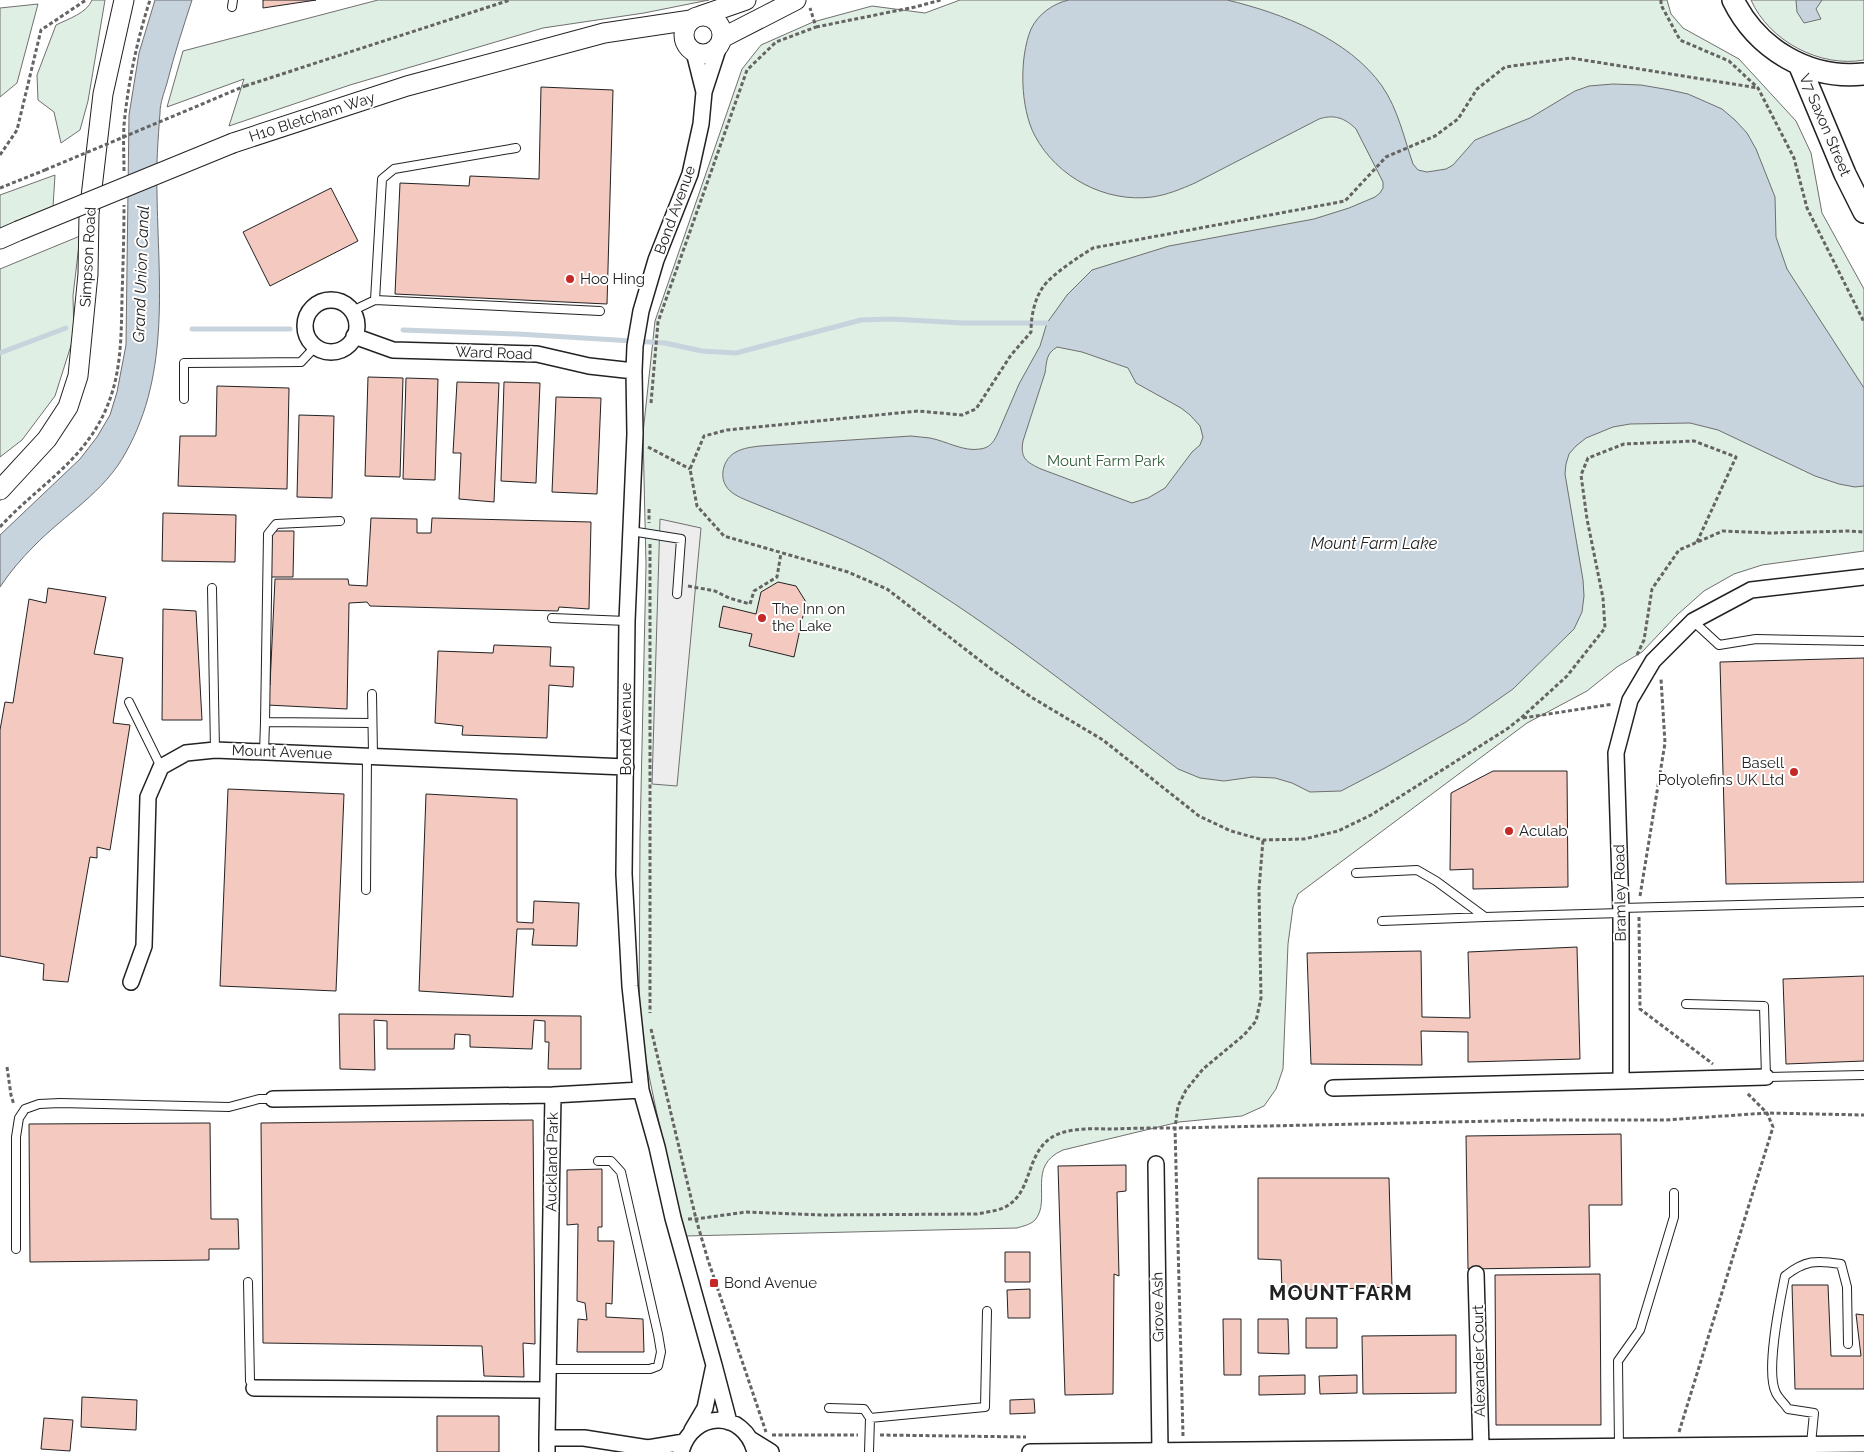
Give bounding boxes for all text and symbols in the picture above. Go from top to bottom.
street label: V7 Saxon Street [1795,71,1855,179]
street label: H10 Bletcham Way [247,88,377,146]
street label: Bond Avenue [651,163,699,257]
water label: Grand Union Canal [129,205,153,343]
street label: Simpson Road [76,207,100,307]
place label: Hoo Hing [580,270,645,288]
marker: Hoo Hing [564,273,576,285]
street label: Ward Road [455,343,533,363]
park label: Mount Farm Park [1047,452,1165,470]
water label: Mount Farm Lake [1311,534,1438,553]
place label: The Inn on the Lake [772,600,845,635]
marker: The Inn on the Lake [756,612,768,624]
street label: Bond Avenue [617,682,635,776]
street label: Mount Avenue [231,741,333,763]
place label: Basell Polyolefins UK Ltd [1658,754,1785,789]
marker: Basell Polyolefins UK Ltd [1788,766,1800,778]
place label: Aculab [1519,822,1568,840]
marker: Aculab [1503,825,1515,837]
street label: Bramley Road [1610,844,1630,942]
street label: Auckland Park [542,1112,562,1212]
street label: Grove Ash [1148,1272,1168,1342]
place label: Bond Avenue [724,1274,817,1292]
marker: Bond Avenue [708,1277,720,1289]
district label: MOUNT FARM [1269,1281,1413,1305]
street label: Alexander Court [1469,1305,1489,1417]

